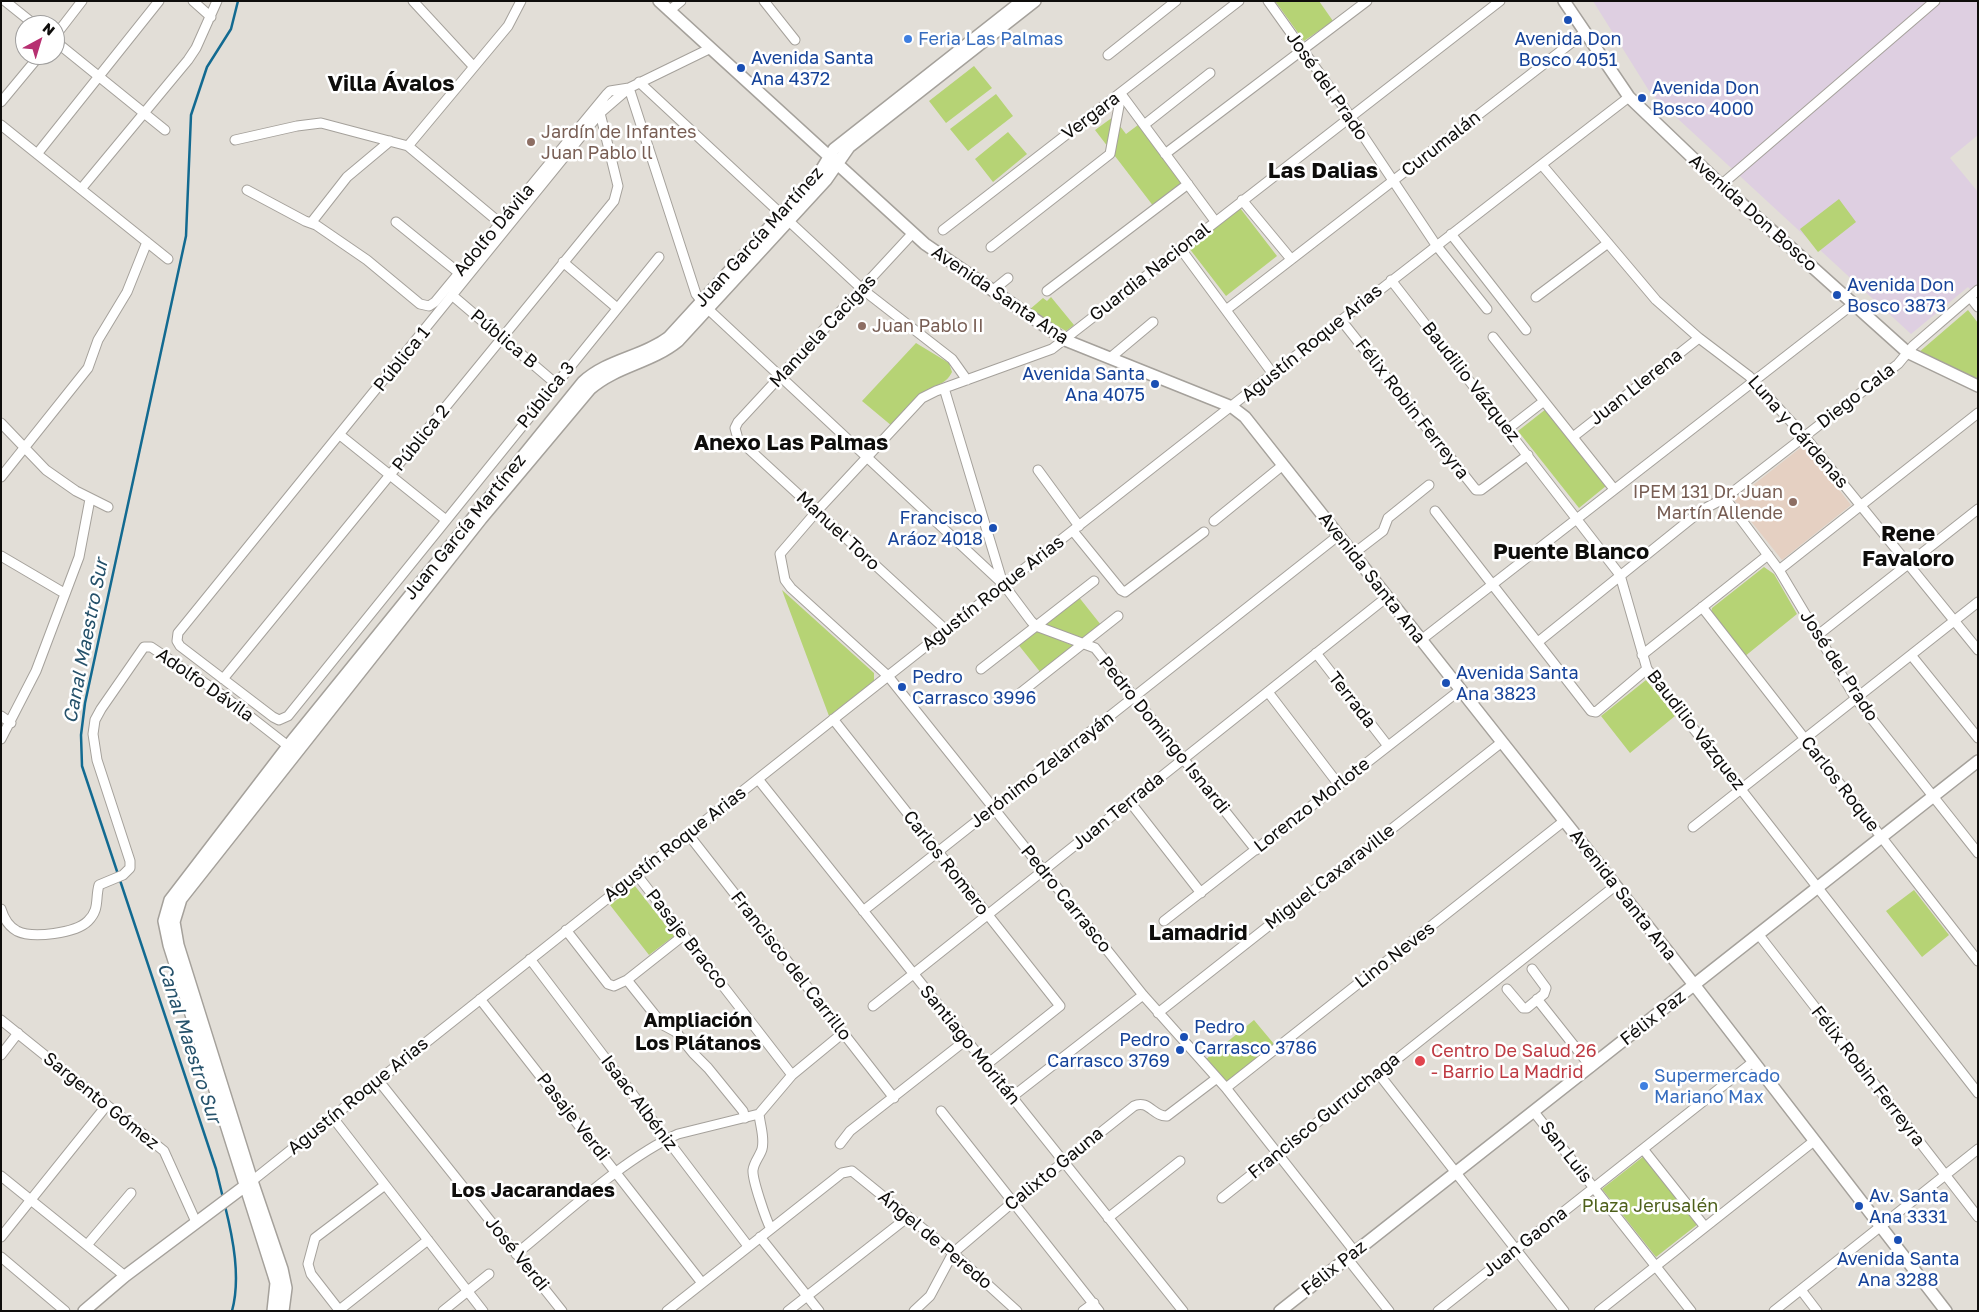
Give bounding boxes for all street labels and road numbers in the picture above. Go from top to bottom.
street label: José del Prado [1282,27,1372,145]
street label: Vergara [1058,87,1124,145]
street label: Curumalán [1397,107,1485,181]
street label: Avenida Don Bosco [1685,150,1821,276]
street label: Juan García Martínez [690,162,828,312]
street label: Adolfo Dávila [449,179,539,281]
street label: Guardia Nacional [1085,218,1215,326]
street label: Avenida Santa Ana [927,241,1073,349]
street label: Manuela Cacigas [765,270,881,392]
street label: Agustín Roque Arias [1237,280,1387,406]
street label: Pública B [466,305,542,373]
street label: Baudilio Vázquez [1417,318,1525,446]
street label: Pública 1 [369,322,435,396]
street label: Félix Robin Ferreyra [1350,334,1474,484]
street label: Juan Llerena [1586,344,1686,430]
street label: Pública 3 [513,357,579,433]
street label: Diego Cala [1813,359,1899,433]
street label: Luna y Cárdenas [1743,371,1853,493]
street label: Pública 2 [388,400,454,476]
street label: Juan García Martínez [400,450,530,604]
street label: Manuel Toro [792,487,884,575]
street label: Avenida Santa Ana [1314,508,1430,648]
street label: Agustín Roque Arias [918,531,1068,655]
street label: José del Prado [1795,607,1883,725]
street label: Adolfo Dávila [152,643,258,727]
street label: Pedro Domingo Isnardi [1094,652,1234,818]
street label: Baudilio Vázquez [1642,666,1750,794]
street label: Terrada [1323,668,1381,732]
street label: Jerónimo Zelarrayán [966,707,1118,833]
street label: Carlos Roque [1796,732,1884,836]
street label: Lorenzo Morlote [1250,753,1374,857]
street label: Juan Terrada [1068,767,1168,855]
street label: Agustín Roque Arias [600,782,750,906]
street label: Carlos Romero [898,806,994,920]
street label: Miguel Caxaraville [1261,820,1399,934]
street label: Avenida Santa Ana [1565,825,1681,965]
street label: Pedro Carrasco [1016,841,1116,957]
street label: Pasaje Bracco [641,885,733,993]
street label: Francisco del Carrillo [726,887,856,1045]
street label: Lino Neves [1351,917,1439,993]
street label: Santiago Moritán [915,981,1025,1109]
street label: Félix Paz [1616,986,1690,1050]
street label: Félix Robin Ferreyra [1806,1001,1930,1151]
street label: Agustín Roque Arias [283,1033,433,1159]
street label: Sargento Gómez [39,1048,163,1154]
street label: Francisco Gurruchaga [1244,1048,1404,1184]
street label: Isaac Albéniz [596,1051,682,1155]
street label: Pasaje Verdi [532,1069,614,1165]
street label: San Luis [1535,1117,1597,1187]
street label: Calixto Gauna [1000,1123,1108,1215]
street label: Ángel de Peredo [874,1186,996,1294]
street label: Juan Gaona [1478,1202,1572,1282]
street label: José Verdi [480,1212,554,1296]
street label: Félix Paz [1297,1236,1371,1300]

